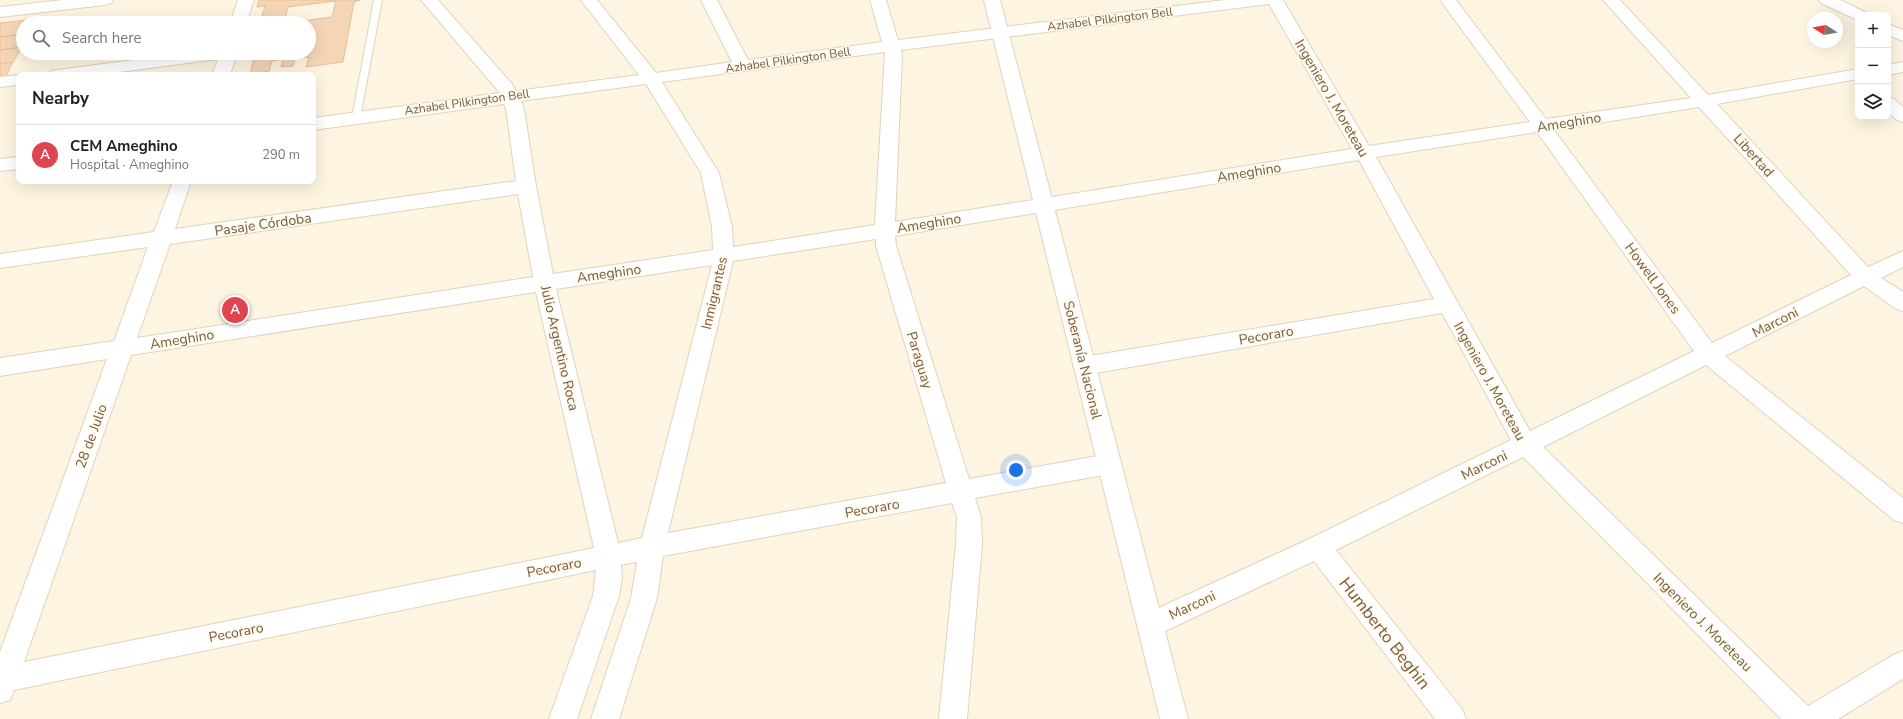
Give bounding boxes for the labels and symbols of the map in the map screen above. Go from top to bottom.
street label: Azhabel Pilkington Bell [1046,3,1174,35]
north arrow [1807,12,1843,48]
street label: Ingeniero J. Moreteau [1290,36,1373,161]
street label: Azhabel Pilkington Bell [724,43,852,77]
street label: Azhabel Pilkington Bell [403,85,531,119]
street label: Ameghino [1536,108,1603,137]
street label: Libertad [1729,130,1778,181]
street label: Ameghino [1216,158,1283,187]
street label: Pasaje Córdoba [213,208,313,241]
street label: Ameghino [896,209,963,238]
street label: Howell Jones [1620,239,1685,318]
street label: Inmigrantes [697,255,732,331]
street label: Ameghino [576,260,643,287]
street label: Julio Argentino Roca [536,283,583,413]
pin: A [222,295,248,325]
street label: Soberanía Nacional [1059,299,1107,422]
street label: Marconi [1749,303,1802,342]
street label: Ingeniero J. Moreteau [1449,319,1530,444]
street label: Pecoraro [1237,321,1295,350]
street label: Ameghino [149,325,216,354]
street label: Paraguay [902,329,937,392]
street label: 28 de Julio [71,401,112,471]
street label: Marconi [1458,446,1511,485]
your location [1006,460,1026,480]
street label: Pecoraro [843,494,901,523]
street label: Pecoraro [525,553,583,582]
street label: Ingeniero J. Moreteau [1649,569,1756,676]
street label: Humberto Beghin [1334,573,1436,694]
street label: Marconi [1166,586,1219,625]
street label: Pecoraro [207,618,265,647]

